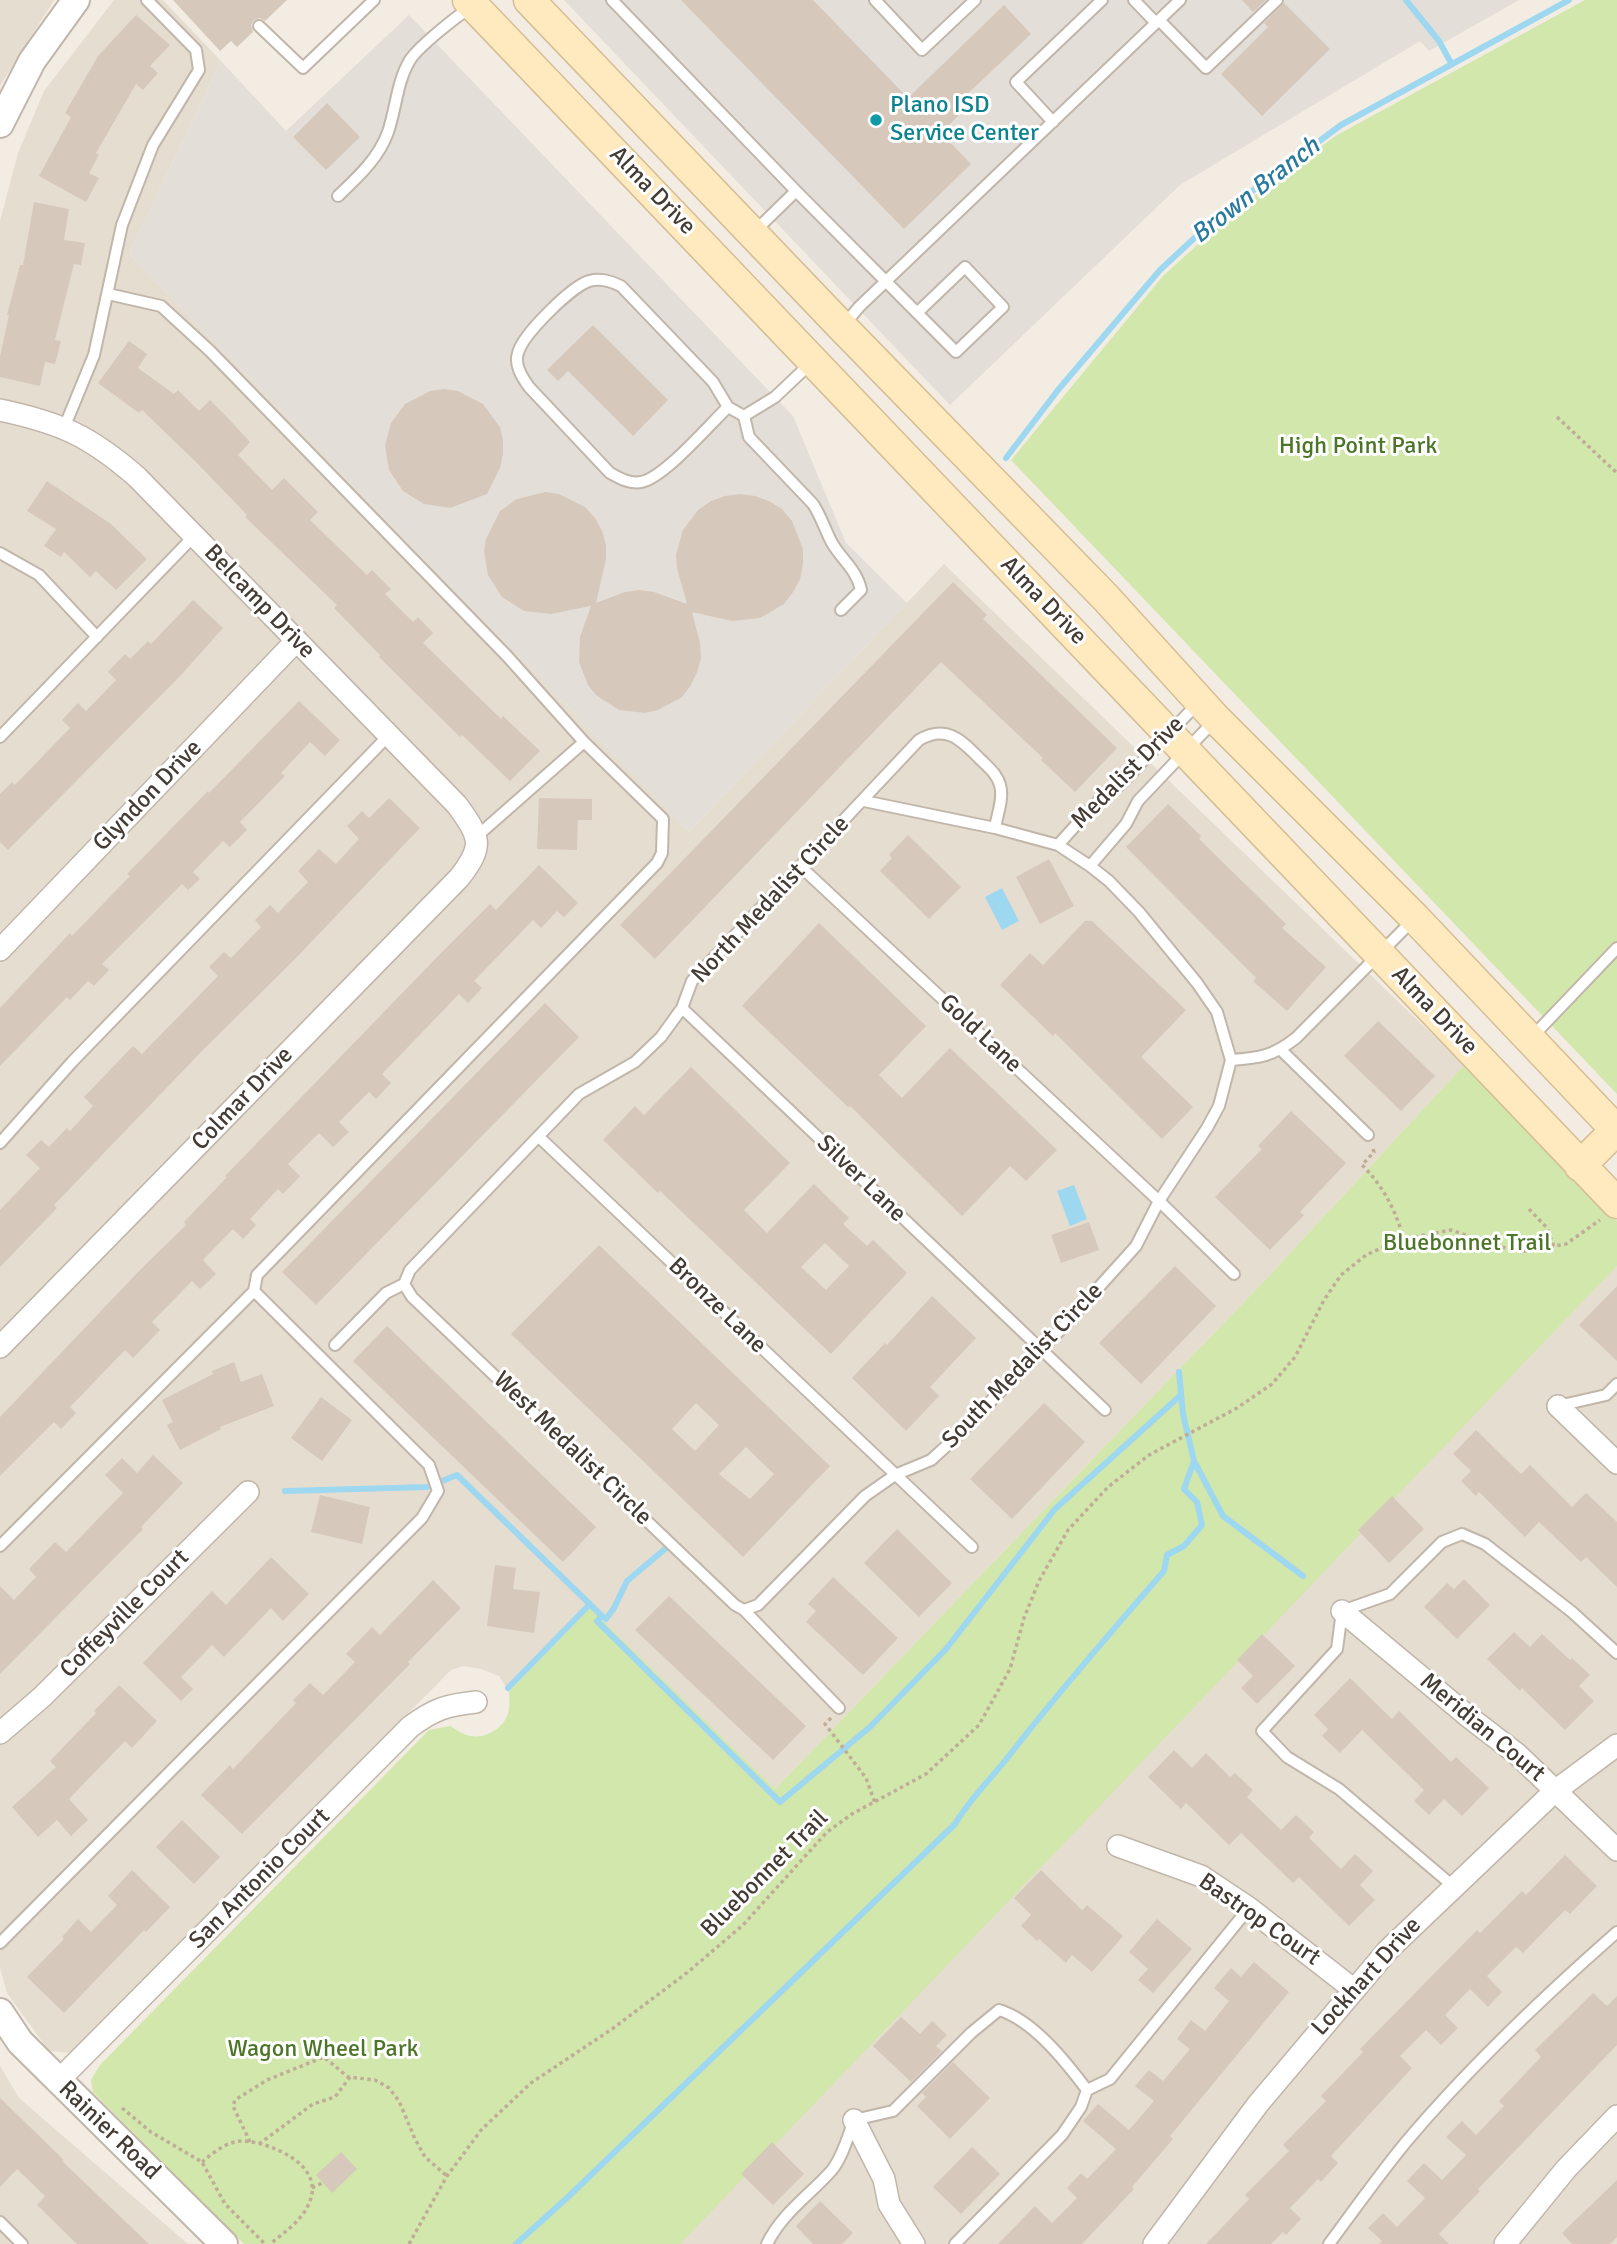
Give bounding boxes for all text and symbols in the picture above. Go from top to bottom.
place label: Plano ISD Service Center [890,92,1039,148]
marker: Plano ISD Service Center [868,112,884,128]
water label: Brown Branch [1185,131,1327,251]
street label: Alma Drive [603,141,701,241]
park label: High Point Park [1279,433,1437,461]
street label: Belcamp Drive [197,539,321,665]
street label: Alma Drive [994,551,1092,651]
street label: Medalist Drive [1066,711,1190,835]
street label: Glyndon Drive [88,734,208,858]
street label: North Medalist Circle [686,810,856,990]
street label: Alma Drive [1385,961,1483,1061]
street label: Gold Lane [933,989,1027,1079]
street label: Colmar Drive [186,1041,300,1157]
street label: Silver Lane [810,1129,912,1229]
park label: Bluebonnet Trail [1383,1230,1551,1258]
street label: Bronze Lane [662,1252,772,1360]
street label: South Medalist Circle [937,1277,1109,1455]
street label: West Medalist Circle [487,1366,657,1532]
street label: Coffeyville Court [55,1544,195,1684]
street label: Meridian Court [1414,1667,1550,1789]
street label: San Antonio Court [184,1803,336,1955]
street label: Bluebonnet Trail [695,1804,835,1944]
street label: Bastrop Court [1193,1867,1325,1973]
street label: Lockhart Drive [1306,1912,1428,2042]
park label: Wagon Wheel Park [227,2036,419,2064]
street label: Rainier Road [52,2075,166,2187]

